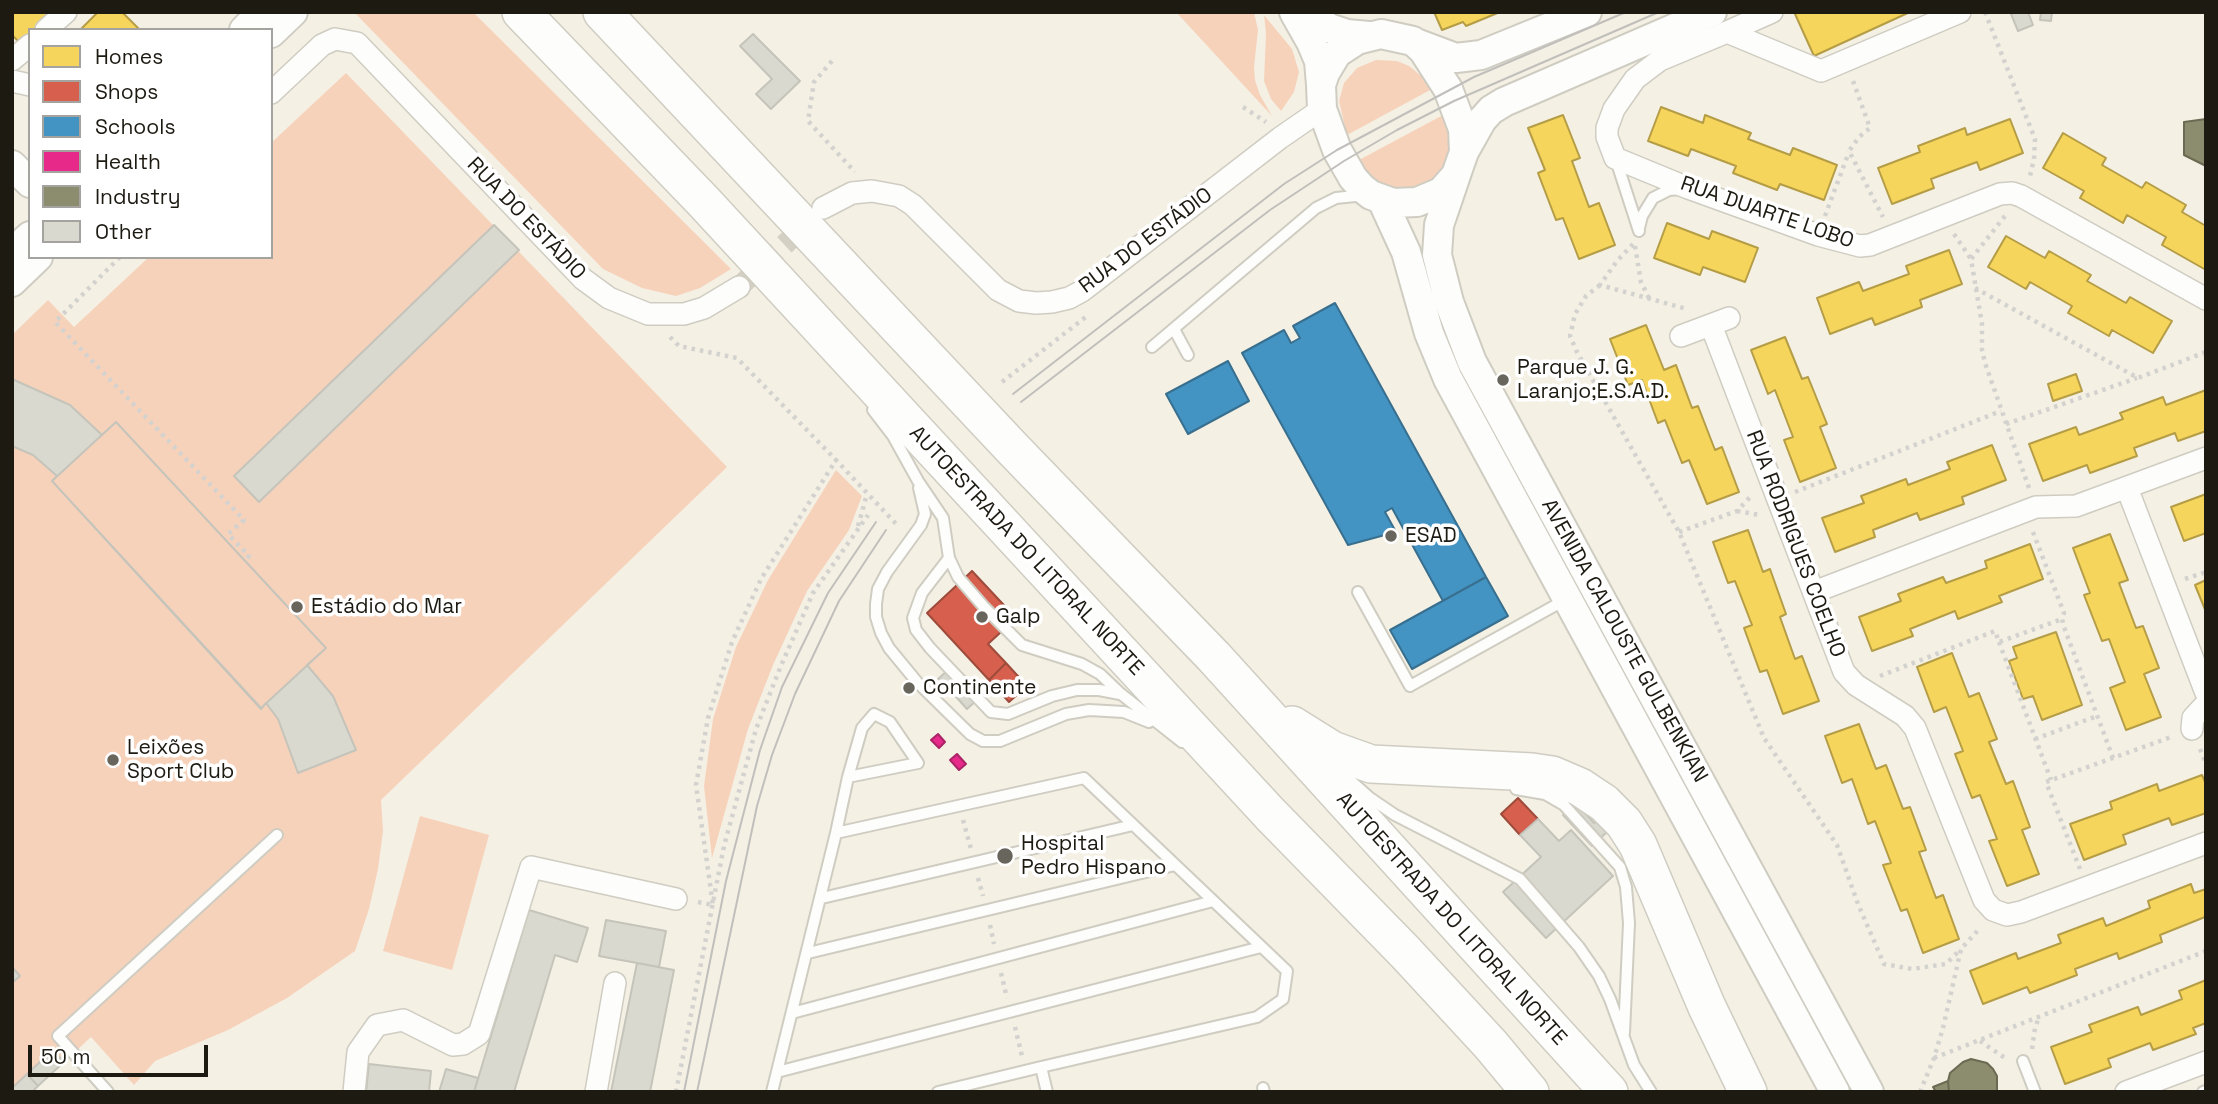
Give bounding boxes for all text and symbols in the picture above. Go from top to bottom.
legend [28,28,273,259]
text: Homes [95,43,163,70]
text: Shops [95,78,158,105]
text: Schools [95,113,175,140]
text: Health [95,148,161,175]
street label: RUA DO ESTÁDIO [461,153,591,285]
street label: RUA DUARTE LOBO [1677,172,1857,254]
text: Industry [95,183,181,210]
street label: RUA DO ESTÁDIO [1074,183,1218,299]
text: Other [95,218,152,245]
place label: Parque J. G. Laranjo;E.S.A.D. [1517,355,1669,405]
marker: Parque J. G. Laranjo;E.S.A.D. [1495,372,1511,388]
street label: AUTOESTRADA DO LITORAL NORTE [904,421,1148,681]
street label: RUA RODRIGUES COELHO [1740,427,1850,661]
street label: AVENIDA CALOUSTE GULBENKIAN [1535,495,1713,787]
place label: ESAD [1405,523,1457,549]
marker: ESAD [1383,528,1399,544]
place label: Estádio do Mar [311,594,462,620]
marker: Estádio do Mar [289,599,305,615]
place label: Galp [996,604,1041,630]
marker: Galp [974,609,990,625]
place label: Continente [923,675,1036,701]
marker: Continente [901,680,917,696]
place label: Leixões Sport Club [127,735,234,785]
marker: Leixões Sport Club [105,752,121,768]
street label: AUTOESTRADA DO LITORAL NORTE [1331,787,1571,1051]
place label: Hospital Pedro Hispano [1021,831,1167,881]
marker: Hospital Pedro Hispano [995,846,1015,866]
scale bar [32,1030,212,1074]
text: 50 m [41,1043,91,1070]

